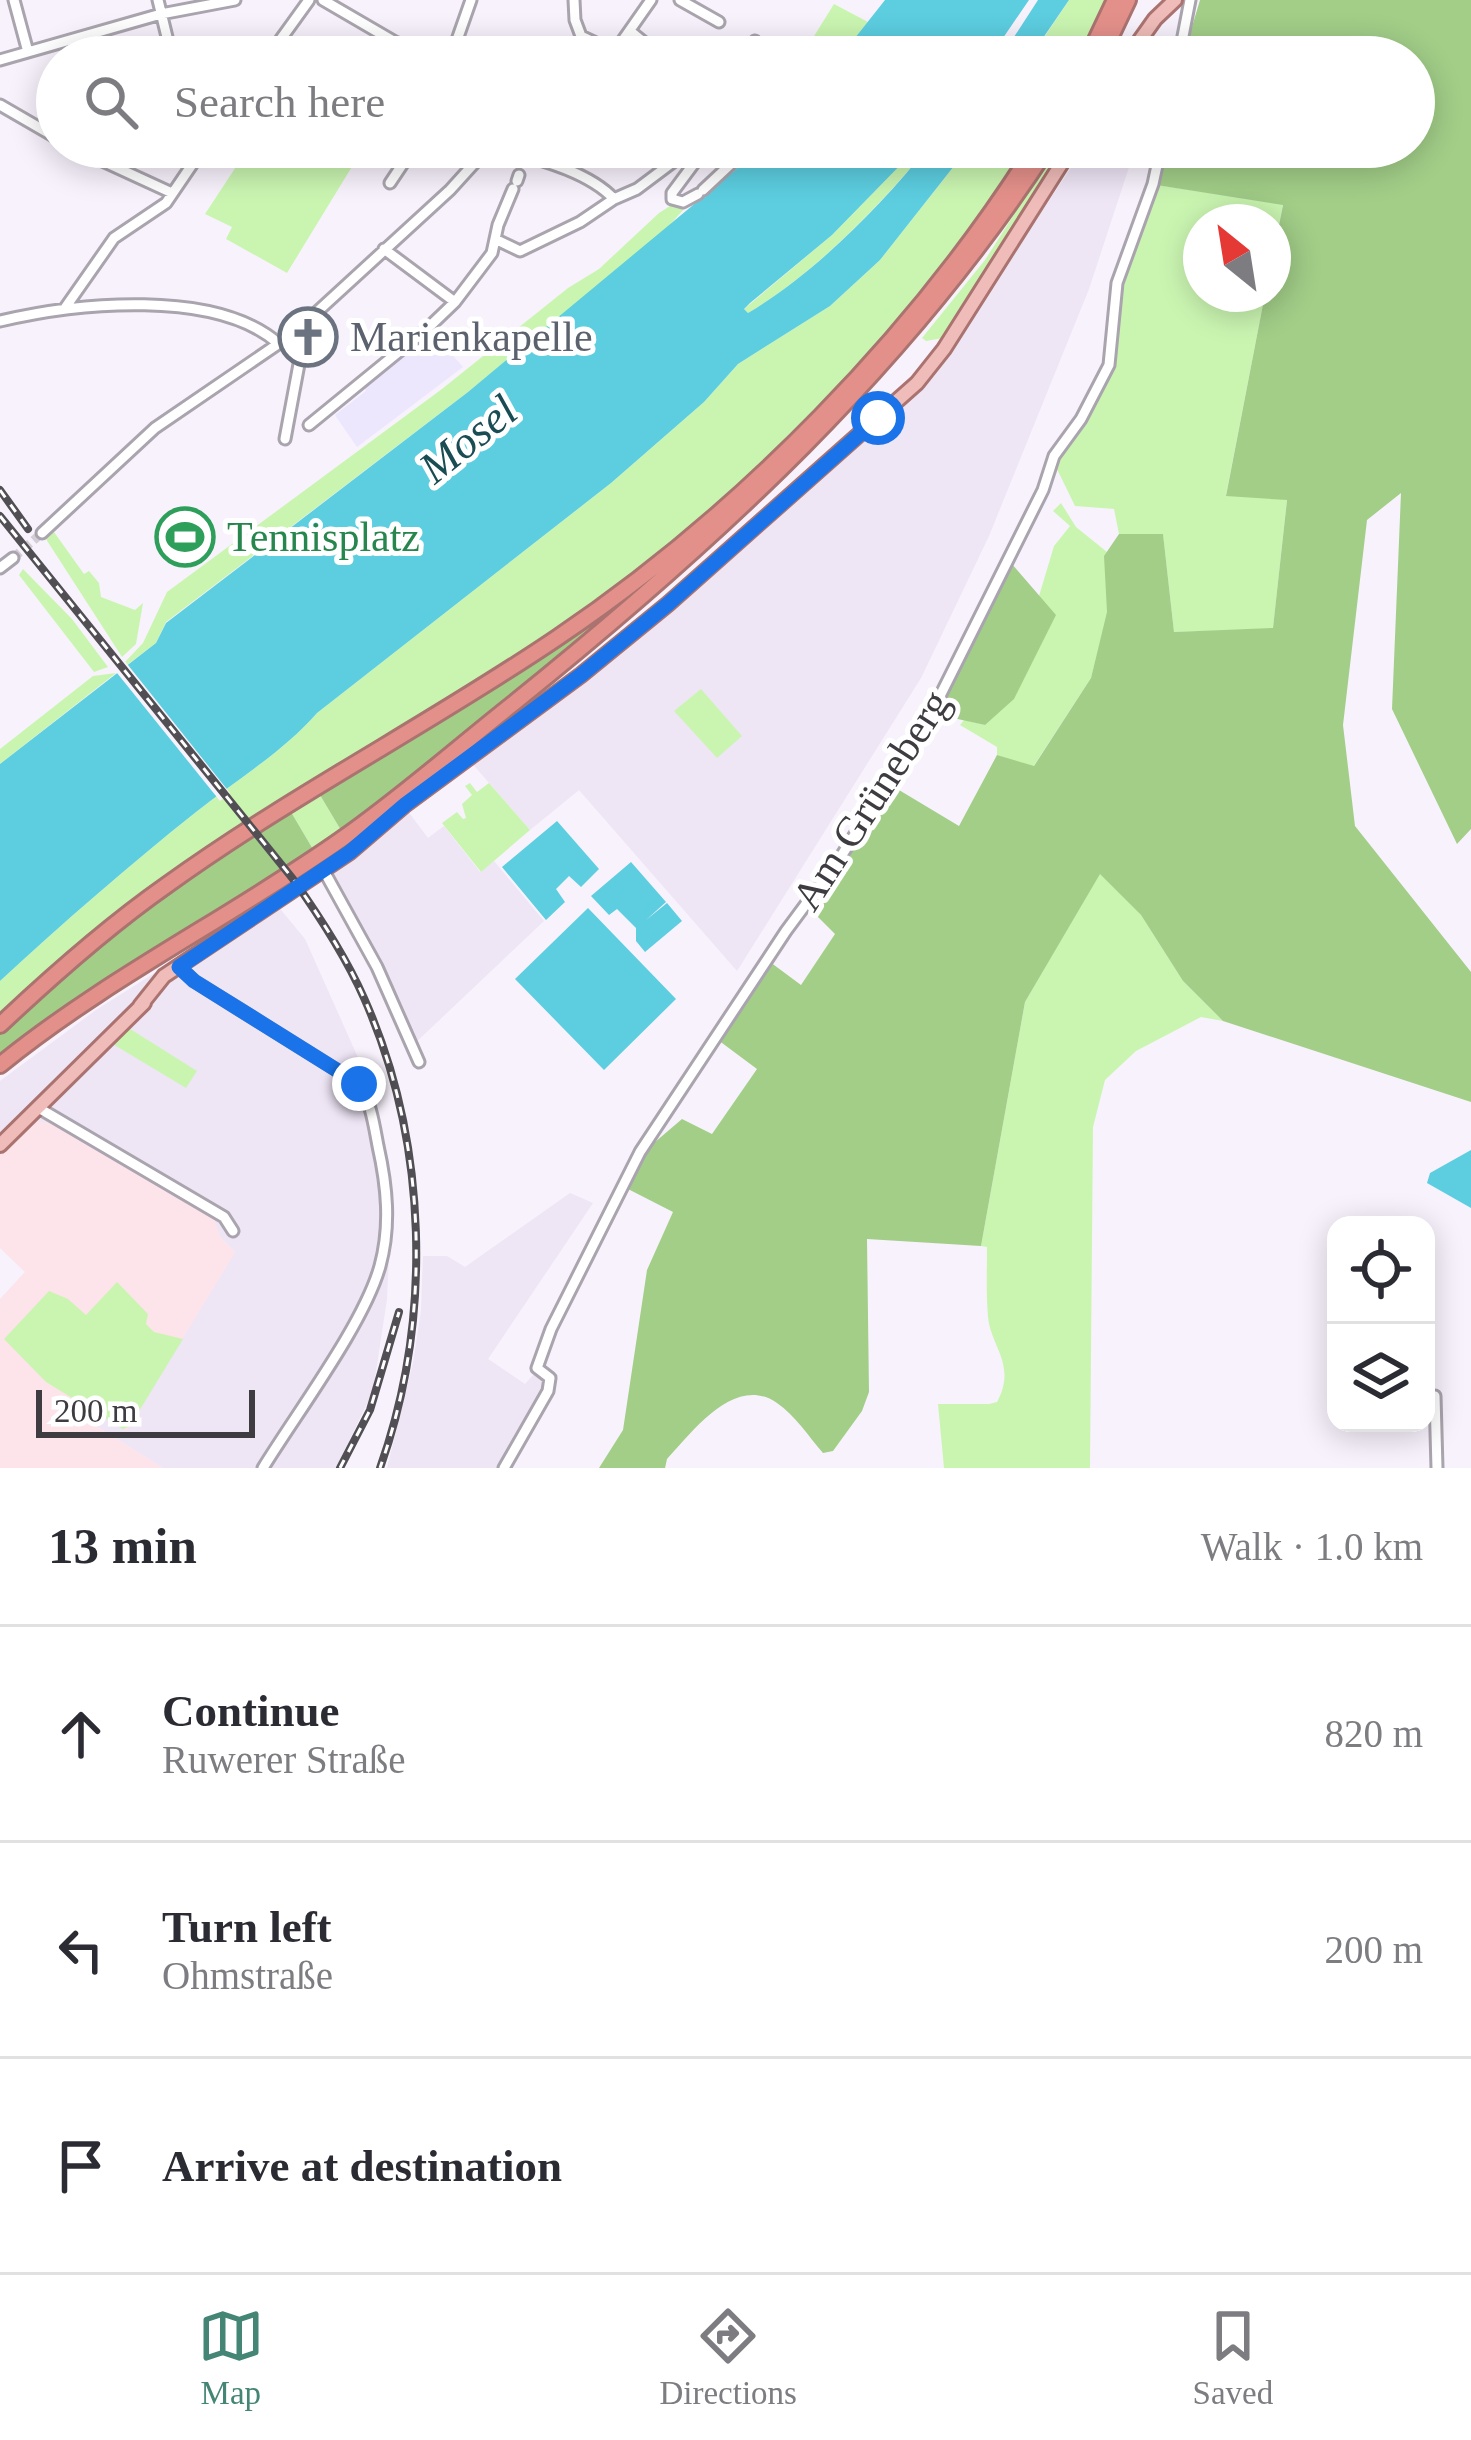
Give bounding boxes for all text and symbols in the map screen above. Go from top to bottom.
search box [36,36,1435,168]
icon: search [78,69,144,135]
text: Search here [174,77,385,127]
north arrow [1183,204,1291,312]
church icon: Marienkapelle [277,306,339,368]
place label: Marienkapelle [350,314,593,360]
water label: Mosel [409,385,526,494]
route start [851,391,905,445]
sports icon: Tennisplatz [154,506,216,568]
place label: Tennisplatz [227,514,420,560]
street label: Am Grüneberg [783,682,959,918]
route end [332,1057,386,1111]
map controls [1327,1216,1435,1432]
button: locate [1327,1216,1435,1324]
button: layers [1327,1324,1435,1432]
scale bar [36,1384,255,1437]
text: 200 m [54,1393,137,1429]
text: 13 min [48,1518,197,1574]
text: Walk · 1.0 km [1201,1525,1423,1568]
text: Continue [162,1686,340,1736]
icon: ahead [48,1701,114,1767]
text: 820 m [1324,1712,1423,1755]
text: Ruwerer Straße [162,1738,406,1781]
text: Turn left [162,1902,332,1952]
icon: left [48,1917,114,1983]
text: 200 m [1324,1928,1423,1971]
text: Ohmstraße [162,1954,333,1997]
icon: arrive [48,2133,114,2199]
text: Arrive at destination [162,2141,562,2191]
tab: Map [198,2303,264,2412]
tab: Directions [659,2303,797,2412]
tab: Saved [1193,2303,1273,2412]

